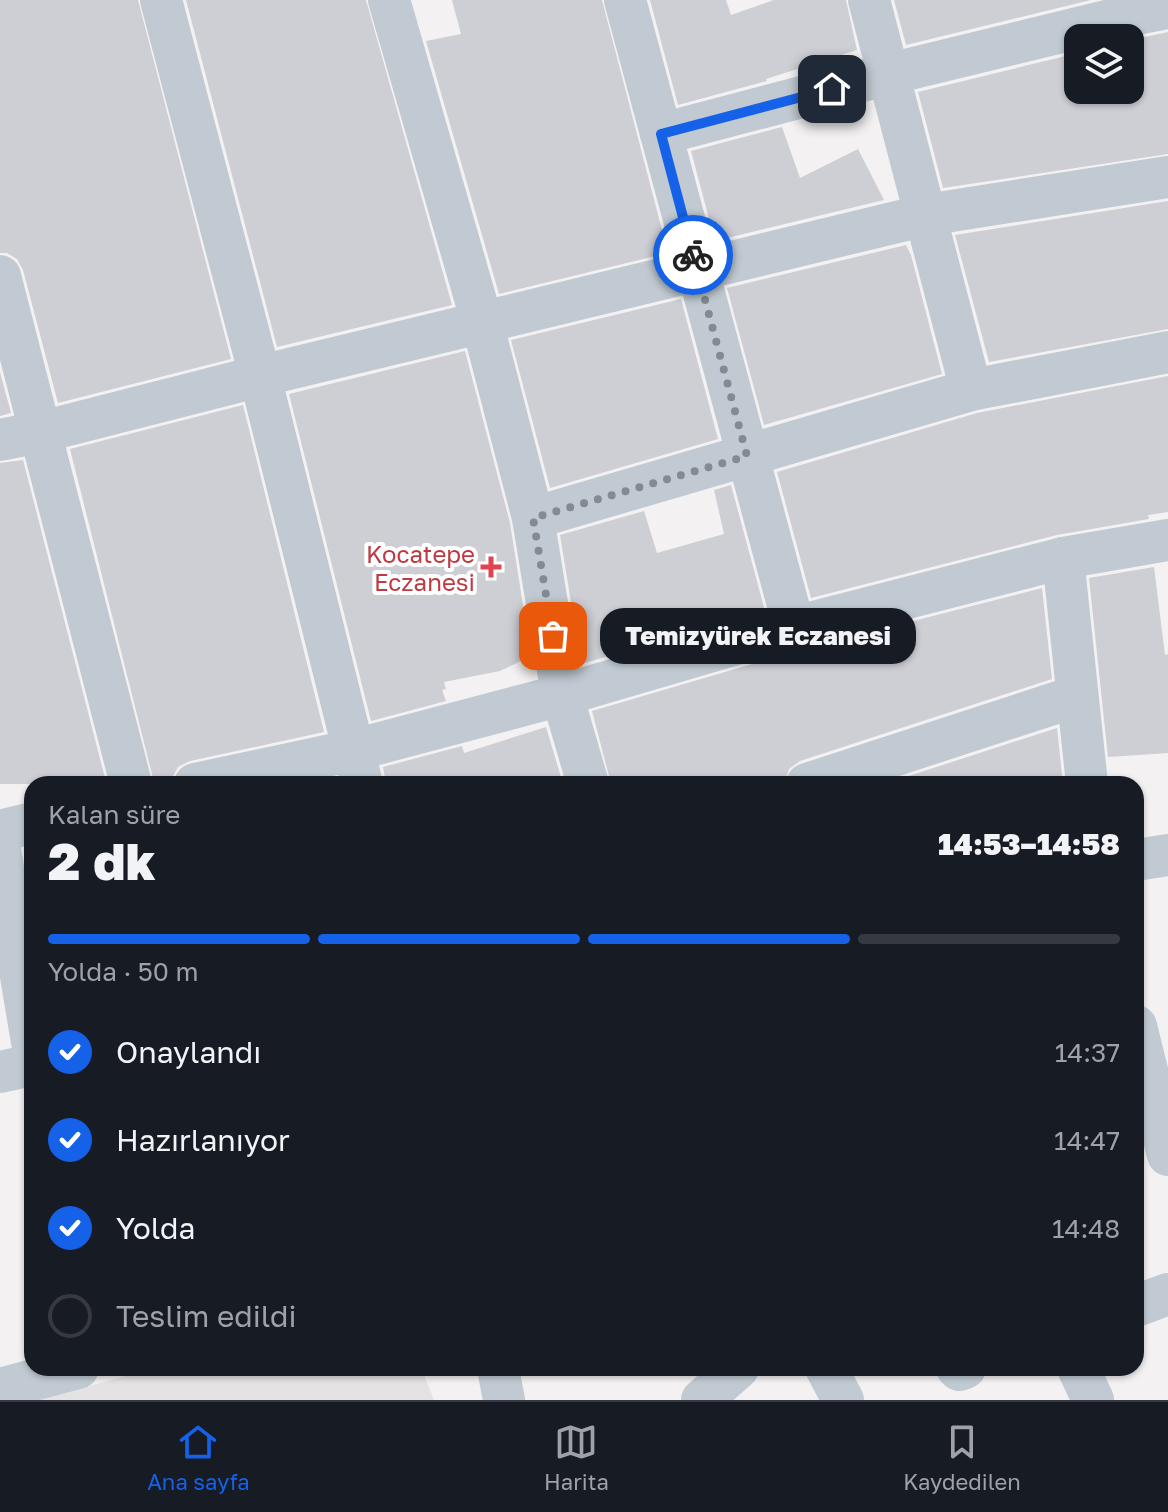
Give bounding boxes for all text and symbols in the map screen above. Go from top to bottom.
map controls [1064,24,1144,104]
button: layers [1064,24,1144,104]
pin [798,55,866,123]
icon: home [810,67,854,111]
courier [653,215,733,295]
icon: bike [671,233,715,277]
place label: Kocatepe Eczanesi [366,539,475,596]
marker: Kocatepe Eczanesi [482,558,500,576]
pin [519,602,587,670]
callout: Temizyürek Eczanesi [601,608,917,664]
icon: bag [531,614,575,658]
text: Temizyürek Eczanesi [625,620,891,651]
text: Kalan süre [48,799,180,830]
text: 14:53–14:58 [938,826,1120,862]
text: 2 dk [48,829,156,891]
text: Yolda · 50 m [48,956,198,987]
icon: check [48,1030,92,1074]
text: Onaylandı [116,1034,261,1070]
text: 14:37 [1055,1037,1120,1068]
icon: check [48,1118,92,1162]
text: Hazırlanıyor [116,1122,290,1158]
text: 14:47 [1054,1125,1120,1156]
icon: check [48,1206,92,1250]
text: Yolda [116,1210,196,1246]
text: 14:48 [1052,1213,1120,1244]
text: Teslim edildi [116,1298,297,1334]
tab: Ana sayfa [147,1420,250,1495]
tab: Harita [544,1420,609,1495]
tab: Kaydedilen [903,1420,1021,1495]

